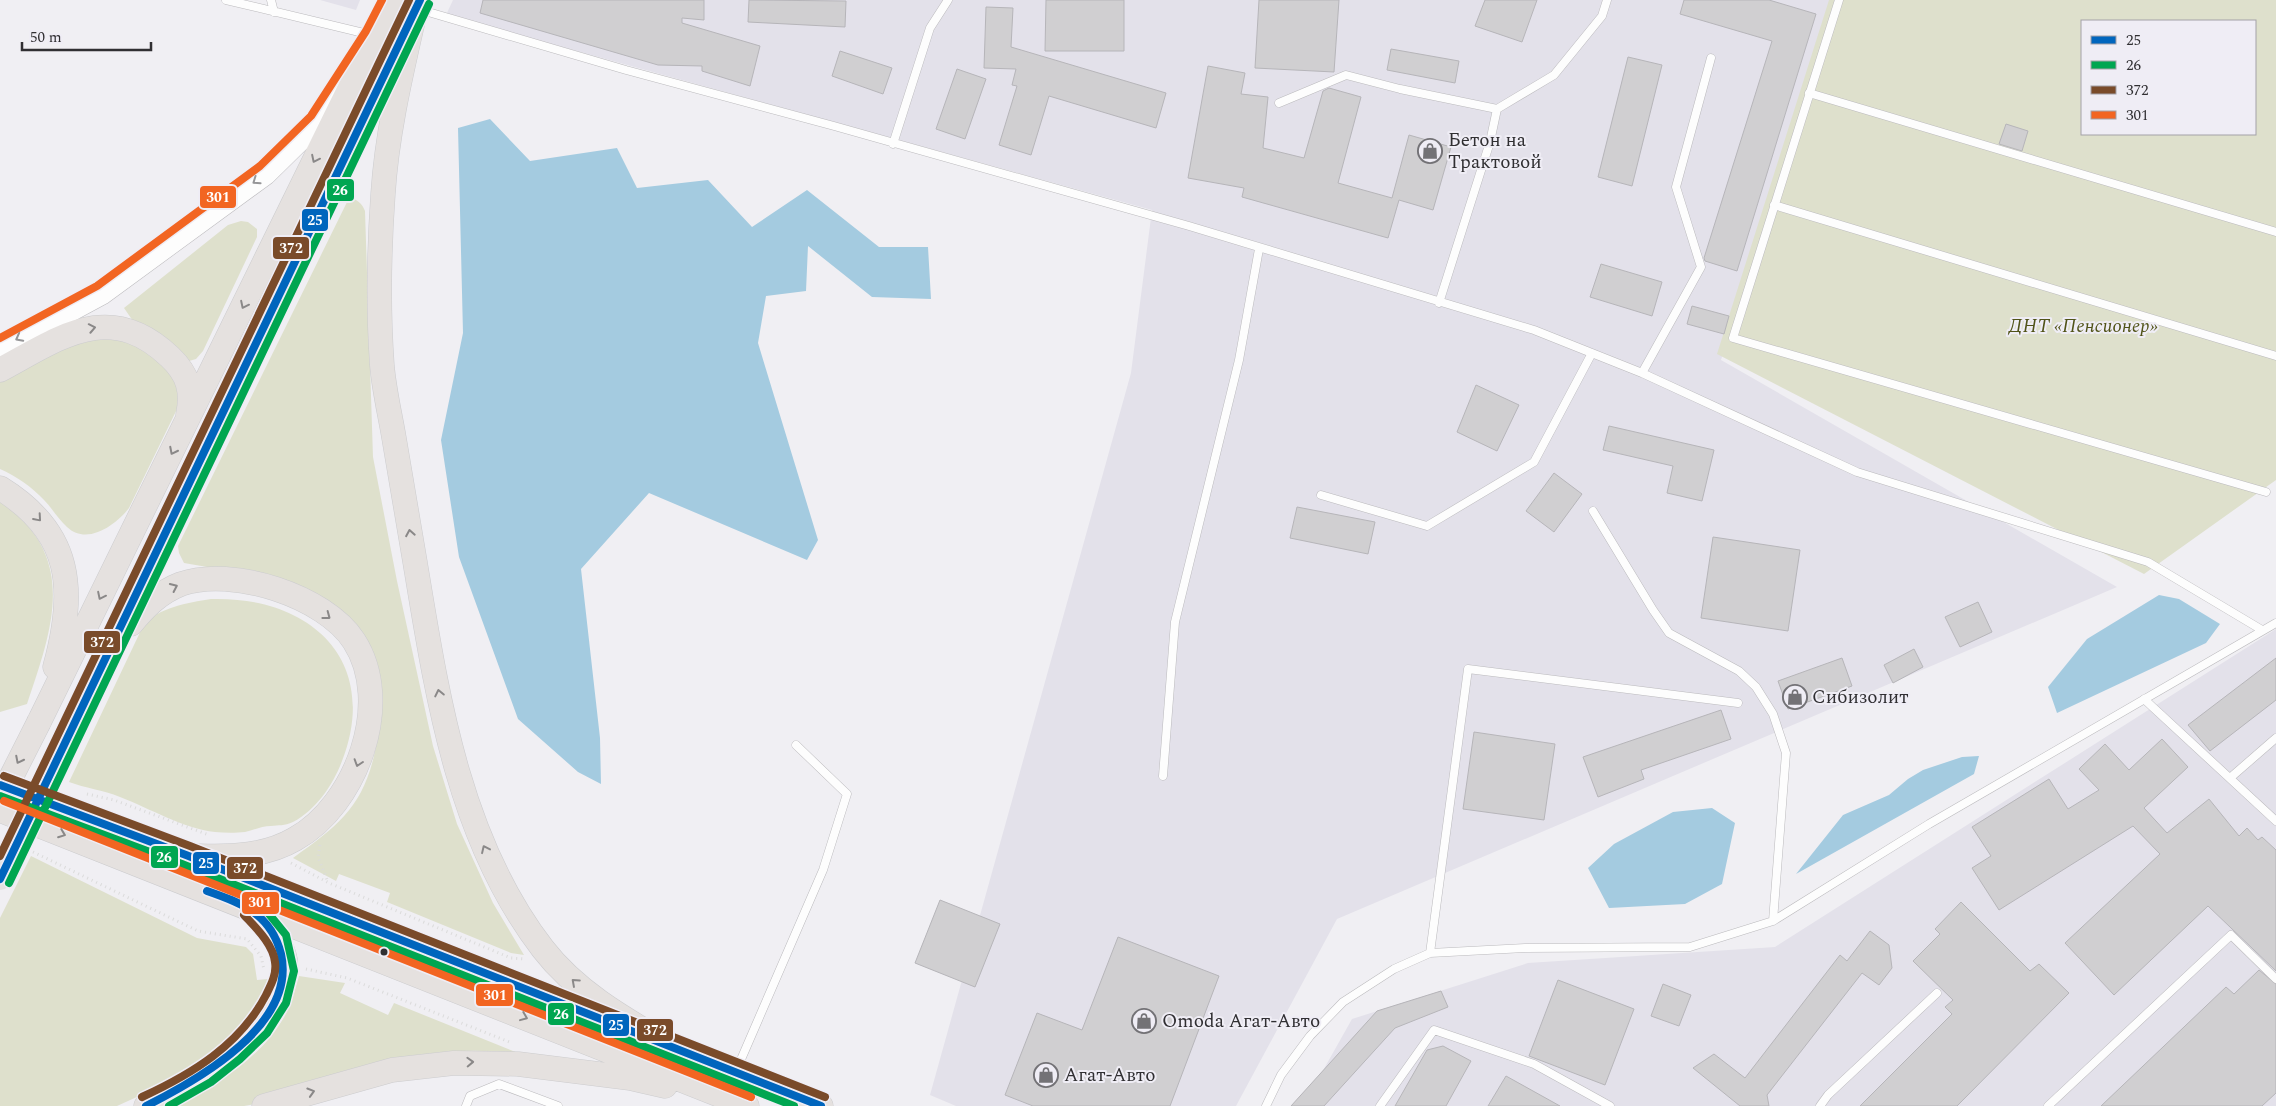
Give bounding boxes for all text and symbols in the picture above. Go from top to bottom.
scale bar [22,20,151,52]
legend [2081,20,2256,135]
text: 50 m [30,26,62,49]
text: 25 [2126,29,2141,52]
text: 26 [2126,54,2142,77]
text: 372 [2126,79,2149,102]
text: 301 [2126,104,2149,127]
place label: Бетон на Трактовой [1448,126,1542,177]
shop icon: Бетон на Трактовой [1417,138,1443,164]
one-way arrow [311,154,321,163]
one-way arrow [252,175,262,184]
line badge: 26 [326,178,355,202]
text: 26 [332,180,348,201]
line badge: 301 [199,185,237,209]
text: 301 [206,187,230,208]
line badge: 25 [301,208,329,232]
text: 25 [307,210,323,231]
line badge: 372 [272,236,310,260]
text: 372 [279,238,303,259]
one-way arrow [240,300,250,309]
park label: ДНТ «Пенсионер» [2007,312,2158,341]
one-way arrow [87,323,96,334]
one-way arrow [16,332,25,342]
one-way arrow [169,445,179,454]
one-way arrow [32,513,41,522]
one-way arrow [405,529,415,538]
one-way arrow [169,583,178,594]
one-way arrow [96,591,107,600]
one-way arrow [321,610,331,619]
line badge: 372 [83,630,121,654]
text: 372 [90,632,114,653]
place label: Сибизолит [1812,683,1909,712]
shop icon: Сибизолит [1782,684,1808,710]
one-way arrow [435,689,445,698]
one-way arrow [15,755,25,764]
one-way arrow [354,758,364,766]
one-way arrow [57,828,66,838]
line badge: 26 [150,845,179,869]
one-way arrow [481,845,492,854]
text: 26 [156,847,172,868]
line badge: 25 [192,851,220,875]
text: 25 [198,853,214,874]
line badge: 372 [226,856,264,880]
text: 372 [233,858,257,879]
line badge: 301 [241,891,280,915]
text: 301 [248,892,272,913]
unlabelled marker [379,947,389,957]
one-way arrow [572,979,581,988]
line badge: 301 [475,983,514,1007]
text: 301 [483,985,507,1006]
line badge: 26 [547,1002,575,1026]
text: 26 [553,1004,569,1025]
place label: Omoda Агат-Авто [1162,1007,1320,1036]
shop icon: Omoda Агат-Авто [1131,1008,1157,1034]
one-way arrow [519,1011,528,1022]
line badge: 25 [602,1013,630,1037]
text: 25 [608,1015,624,1036]
line badge: 372 [636,1018,674,1042]
text: 372 [643,1020,667,1041]
one-way arrow [467,1057,475,1067]
place label: Агат-Авто [1064,1061,1155,1090]
shop icon: Агат-Авто [1033,1062,1059,1088]
one-way arrow [307,1088,315,1098]

